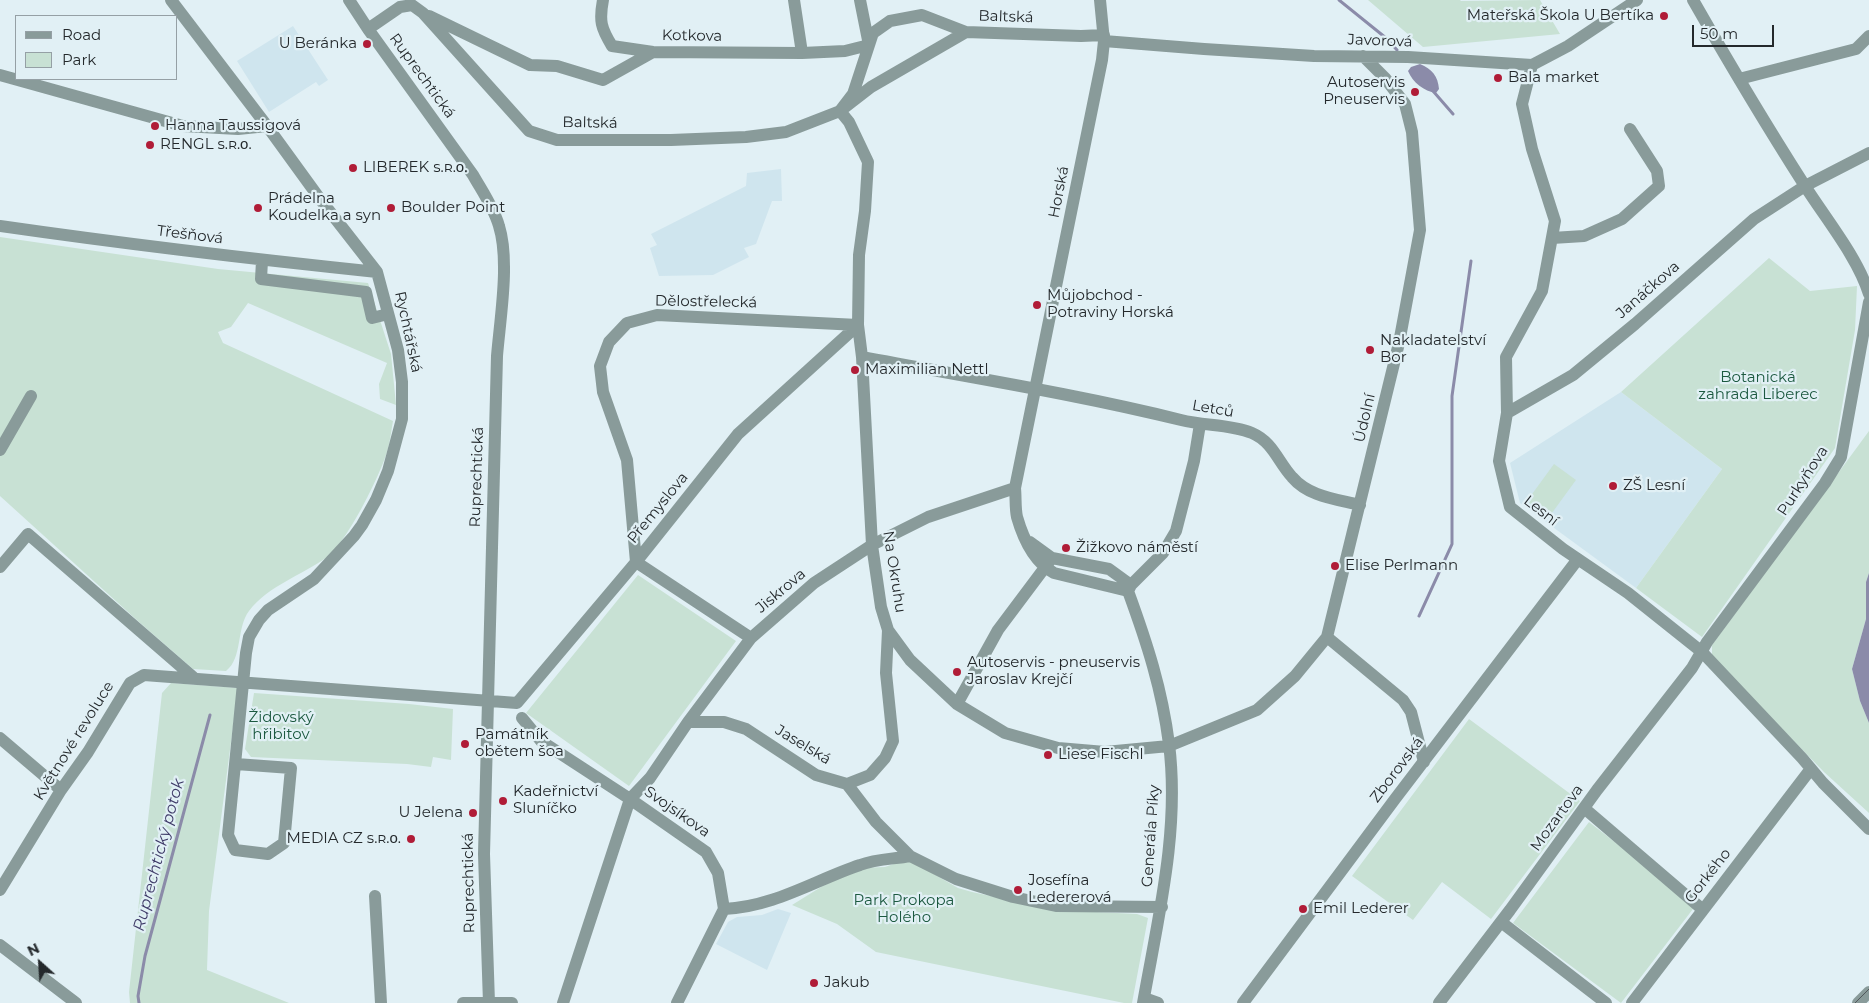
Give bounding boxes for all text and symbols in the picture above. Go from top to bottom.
street label: Baltská [978,7,1034,27]
place label: Mateřská Škola U Bertíka [1467,7,1654,25]
marker: Mateřská Škola U Bertíka [1658,10,1670,22]
legend [15,15,178,80]
scale bar [1694,15,1776,47]
text: 50 m [1700,24,1738,43]
text: Road [62,25,101,44]
street label: Kotkova [662,26,722,46]
street label: Ruprechtická [385,30,459,122]
street label: Javorová [1347,31,1413,51]
place label: U Beránka [279,35,357,53]
marker: U Beránka [361,38,373,50]
text: Park [62,50,96,69]
place label: Bala market [1508,69,1599,87]
marker: Bala market [1492,72,1504,84]
place label: Autoservis Pneuservis [1323,74,1405,109]
marker: Autoservis Pneuservis [1409,86,1421,98]
street label: Baltská [562,114,618,132]
place label: Hanna Taussigová [165,117,301,135]
marker: Hanna Taussigová [149,120,161,132]
place label: RENGL s.ʀ.ᴏ. [160,136,252,154]
marker: RENGL s.ʀ.ᴏ. [144,139,156,151]
place label: LIBEREK s.ʀ.ᴏ. [363,159,467,177]
marker: LIBEREK s.ʀ.ᴏ. [347,162,359,174]
street label: Horská [1045,164,1073,220]
place label: Prádelna Koudelka a syn [268,190,381,225]
place label: Boulder Point [401,199,505,217]
marker: Prádelna Koudelka a syn [252,202,264,214]
marker: Boulder Point [385,202,397,214]
street label: Třešňová [156,222,224,248]
street label: Janáčkova [1613,258,1683,322]
place label: Můjobchod - Potraviny Horská [1047,287,1174,322]
street label: Rychtářská [391,290,425,374]
street label: Dělostřelecká [655,292,757,312]
marker: Můjobchod - Potraviny Horská [1031,299,1043,311]
place label: Nakladatelství Bor [1380,332,1486,367]
marker: Nakladatelství Bor [1364,344,1376,356]
place label: Maximilian Nettl [865,361,988,379]
marker: Maximilian Nettl [849,364,861,376]
park label: Botanická zahrada Liberec [1698,369,1818,404]
street label: Údolní [1351,392,1379,444]
street label: Letců [1191,396,1235,422]
street label: Ruprechtická [466,426,488,528]
street label: Purkyňova [1774,443,1832,519]
street label: Přemyslova [624,469,692,547]
place label: ZŠ Lesní [1623,477,1685,495]
marker: ZŠ Lesní [1607,480,1619,492]
street label: Lesní [1520,492,1562,530]
street label: Na Okruhu [879,530,909,614]
place label: Žižkovo náměstí [1076,539,1198,557]
marker: Žižkovo náměstí [1060,542,1072,554]
place label: Elise Perlmann [1345,557,1458,575]
marker: Elise Perlmann [1329,560,1341,572]
street label: Jiskrova [752,565,810,617]
place label: Autoservis - pneuservis Jaroslav Krejčí [967,654,1140,689]
marker: Autoservis - pneuservis Jaroslav Krejčí [951,666,963,678]
street label: Květnové revoluce [30,678,118,804]
park label: Židovský hřibitov [248,709,314,744]
street label: Jaselská [772,721,834,769]
place label: Památník obětem šoa [475,726,564,761]
street label: Zborovská [1367,734,1427,806]
marker: Památník obětem šoa [459,738,471,750]
place label: Liese Fischl [1058,746,1144,764]
marker: Liese Fischl [1042,749,1054,761]
water label: Ruprechtický potok [129,777,189,933]
street label: Mozartova [1527,781,1587,855]
place label: Kadeřnictví Sluníčko [513,783,598,818]
street label: Svojsíkova [641,783,713,841]
street label: Generála Píky [1138,784,1164,888]
marker: Kadeřnictví Sluníčko [497,795,509,807]
place label: U Jelena [399,804,463,822]
marker: U Jelena [467,807,479,819]
place label: MEDIA CZ s.ʀ.ᴏ. [287,830,401,848]
marker: MEDIA CZ s.ʀ.ᴏ. [405,833,417,845]
street label: Ruprechtická [459,833,479,933]
street label: Gorkého [1681,845,1735,907]
place label: Josefína Ledererová [1028,872,1112,907]
marker: Josefína Ledererová [1012,884,1024,896]
park label: Park Prokopa Holého [854,892,954,927]
place label: Emil Lederer [1313,900,1409,918]
marker: Emil Lederer [1297,903,1309,915]
north arrow [15,938,65,988]
text: N [24,939,42,960]
place label: Jakub [824,974,869,992]
marker: Jakub [808,977,820,989]

